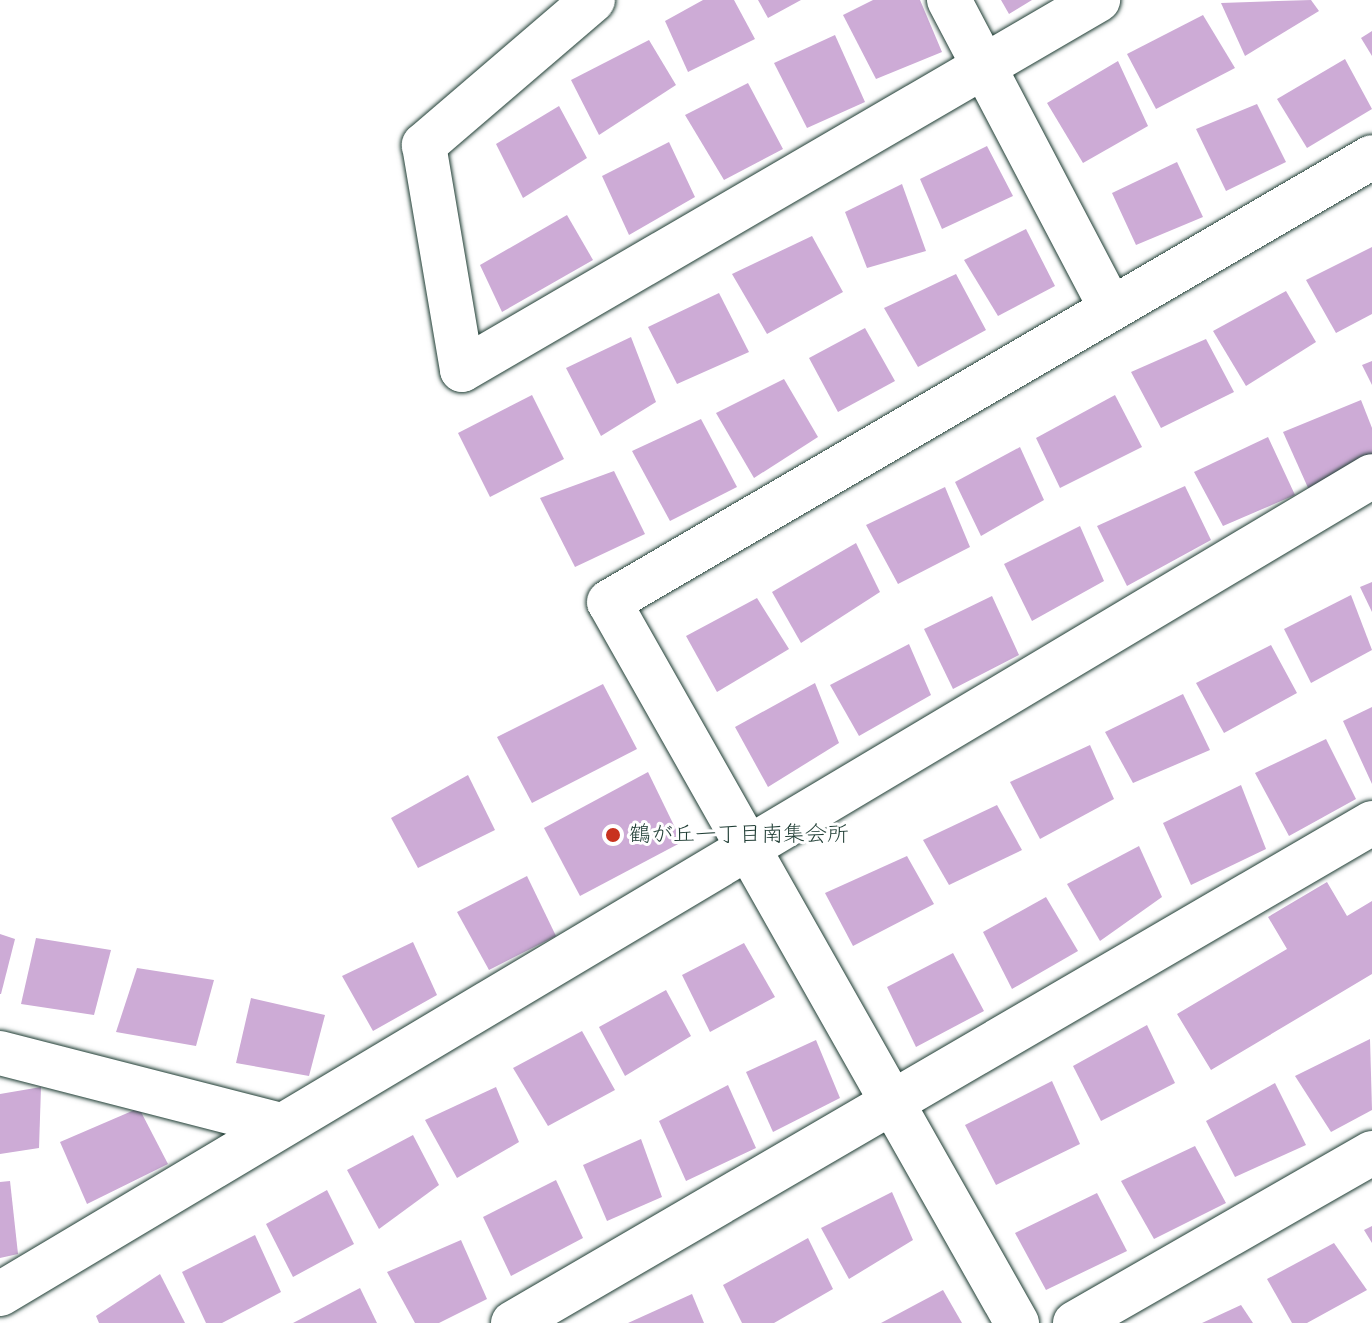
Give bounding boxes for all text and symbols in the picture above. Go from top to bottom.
place label: 鶴が丘一丁目南集会所 [629,822,849,848]
marker: 鶴が丘一丁目南集会所 [604,826,622,844]

